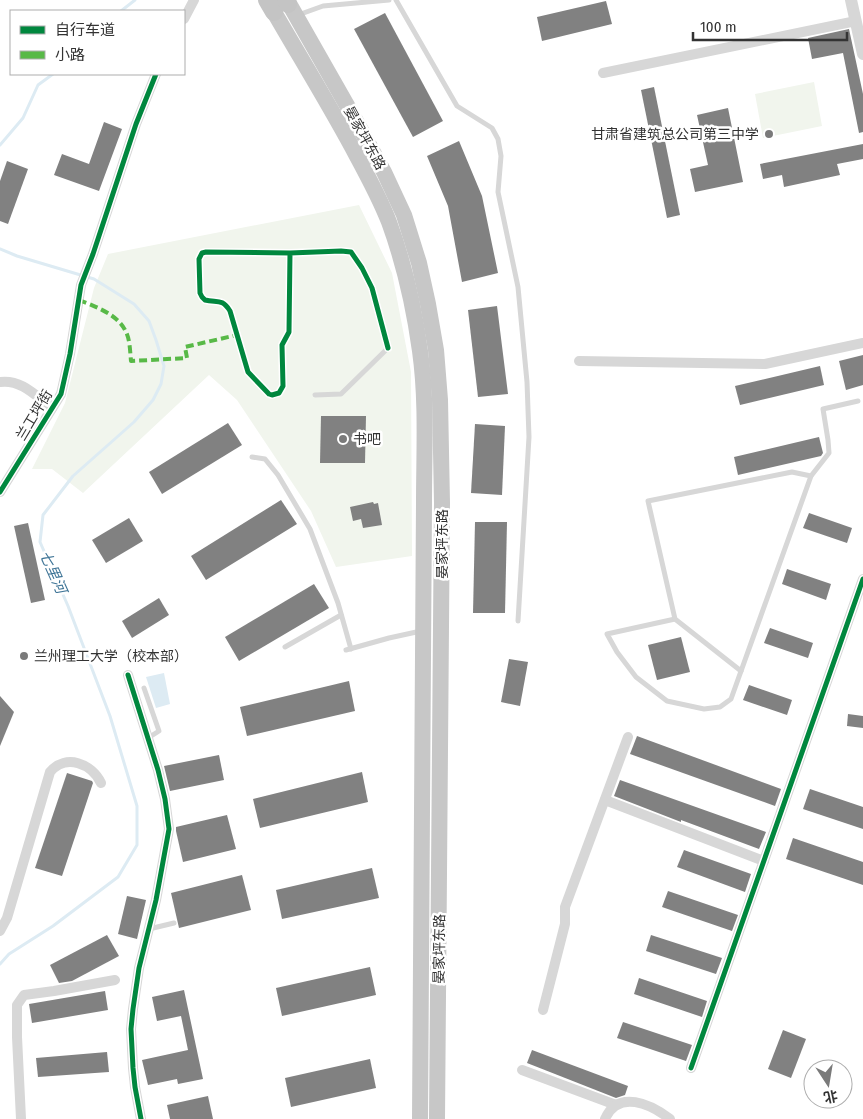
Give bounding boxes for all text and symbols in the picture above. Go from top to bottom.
legend [10,10,185,75]
scale bar [693,10,847,42]
text: 100 m [700,18,737,36]
text: 自行车道 [55,21,115,39]
text: 小路 [55,46,85,64]
street label: 晏家坪东路 [340,104,389,173]
place label: 甘肃省建筑总公司第三中学 [591,126,759,143]
marker: 甘肃省建筑总公司第三中学 [763,128,775,140]
street label: 兰工坪街 [13,387,56,444]
place label: 书吧 [353,431,381,448]
marker: 书吧 [337,433,349,445]
street label: 晏家坪东路 [434,509,451,579]
water label: 七里河 [36,548,72,599]
place label: 兰州理工大学（校本部） [34,648,188,665]
marker: 兰州理工大学（校本部） [18,650,30,662]
street label: 晏家坪东路 [430,914,449,984]
north arrow [803,1059,853,1109]
text: 北 [822,1086,839,1106]

